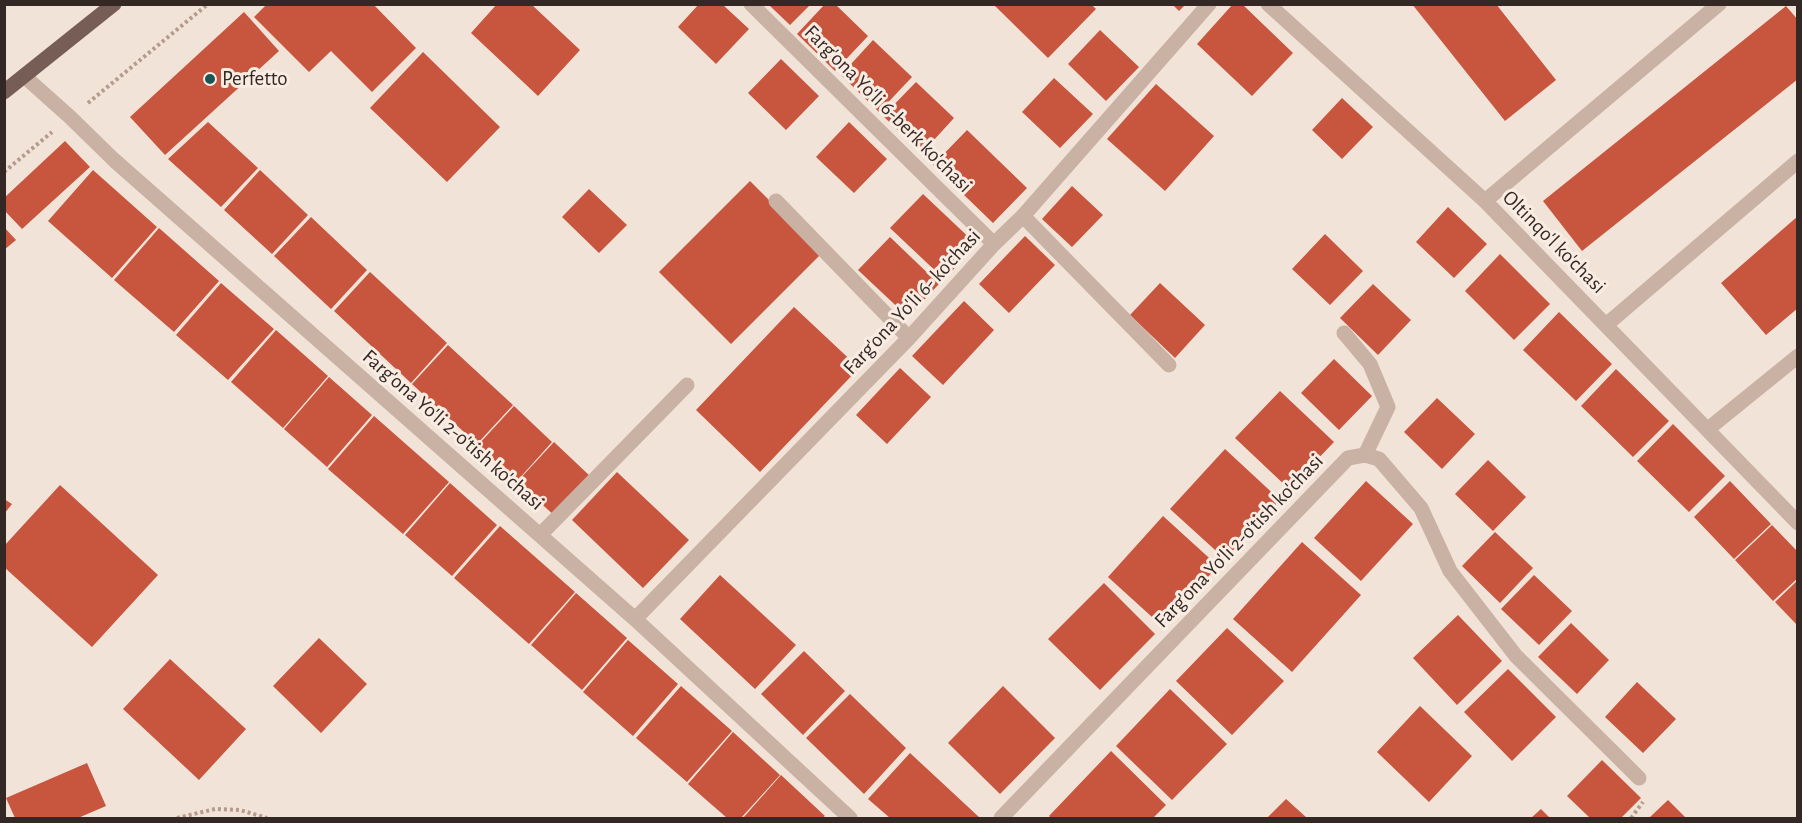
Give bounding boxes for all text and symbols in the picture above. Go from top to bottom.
street label: Farg'ona Yo'li 6-berk ko'chasi [799,20,977,198]
place label: Perfetto [222,66,288,92]
marker: Perfetto [203,72,217,86]
street label: Oltinqo'l ko'chasi [1497,185,1611,299]
street label: Farg'ona Yo'li 6- ko'chasi [838,224,986,380]
street label: Farg'ona Yo'li 2-o'tish ko'chasi [357,344,549,516]
street label: Farg'ona Yo'li 2-o'tish ko'chasi [1149,449,1329,633]

